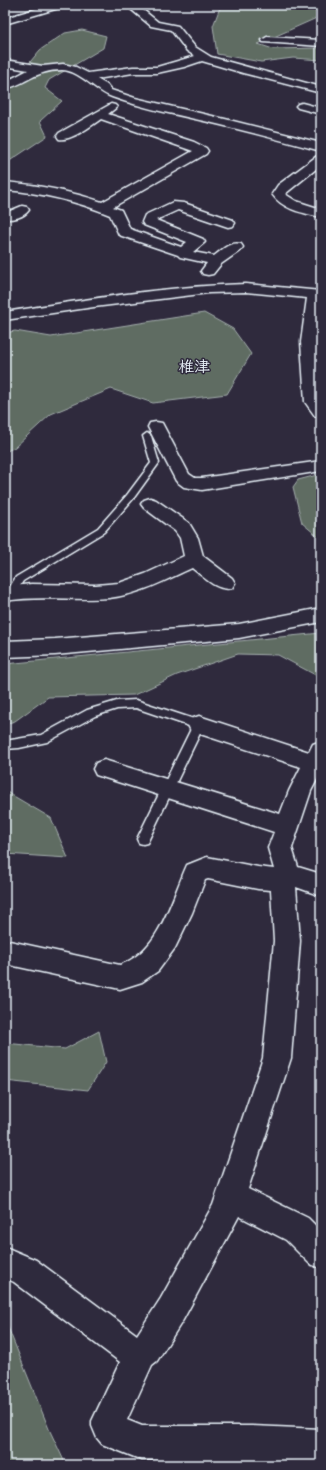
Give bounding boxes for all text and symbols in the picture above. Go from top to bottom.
district label: 椎津 [178,357,210,376]

